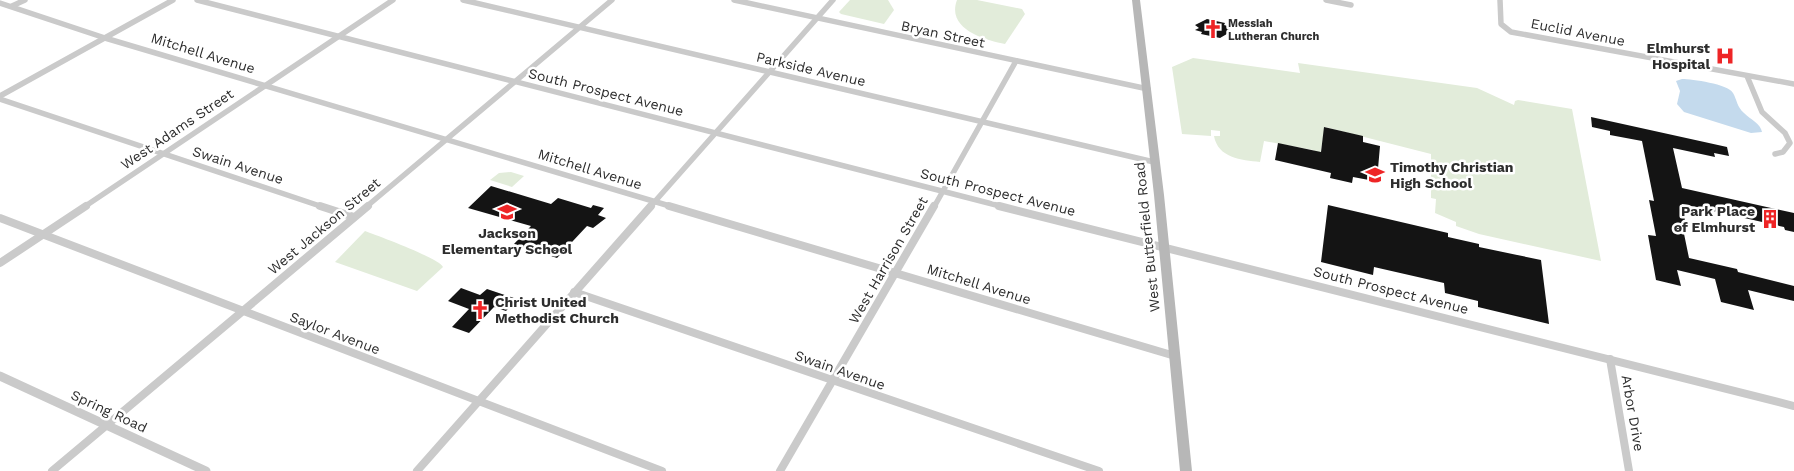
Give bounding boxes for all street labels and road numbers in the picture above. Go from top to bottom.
street label: Euclid Avenue [1529,15,1627,49]
street label: Bryan Street [900,17,987,51]
street label: Mitchell Avenue [149,30,257,76]
street label: Parkside Avenue [755,49,867,89]
street label: South Prospect Avenue [527,65,685,119]
street label: West Adams Street [118,85,236,173]
street label: Swain Avenue [191,143,285,187]
street label: Mitchell Avenue [536,146,644,192]
street label: West Butterfield Road [1131,161,1163,313]
street label: South Prospect Avenue [919,165,1077,219]
street label: West Jackson Street [265,174,383,278]
street label: West Harrison Street [845,194,931,326]
street label: Mitchell Avenue [925,261,1033,307]
street label: South Prospect Avenue [1312,263,1470,317]
street label: Saylor Avenue [288,308,382,358]
street label: Swain Avenue [793,347,887,393]
street label: Arbor Drive [1618,374,1648,452]
street label: Spring Road [68,386,150,436]

